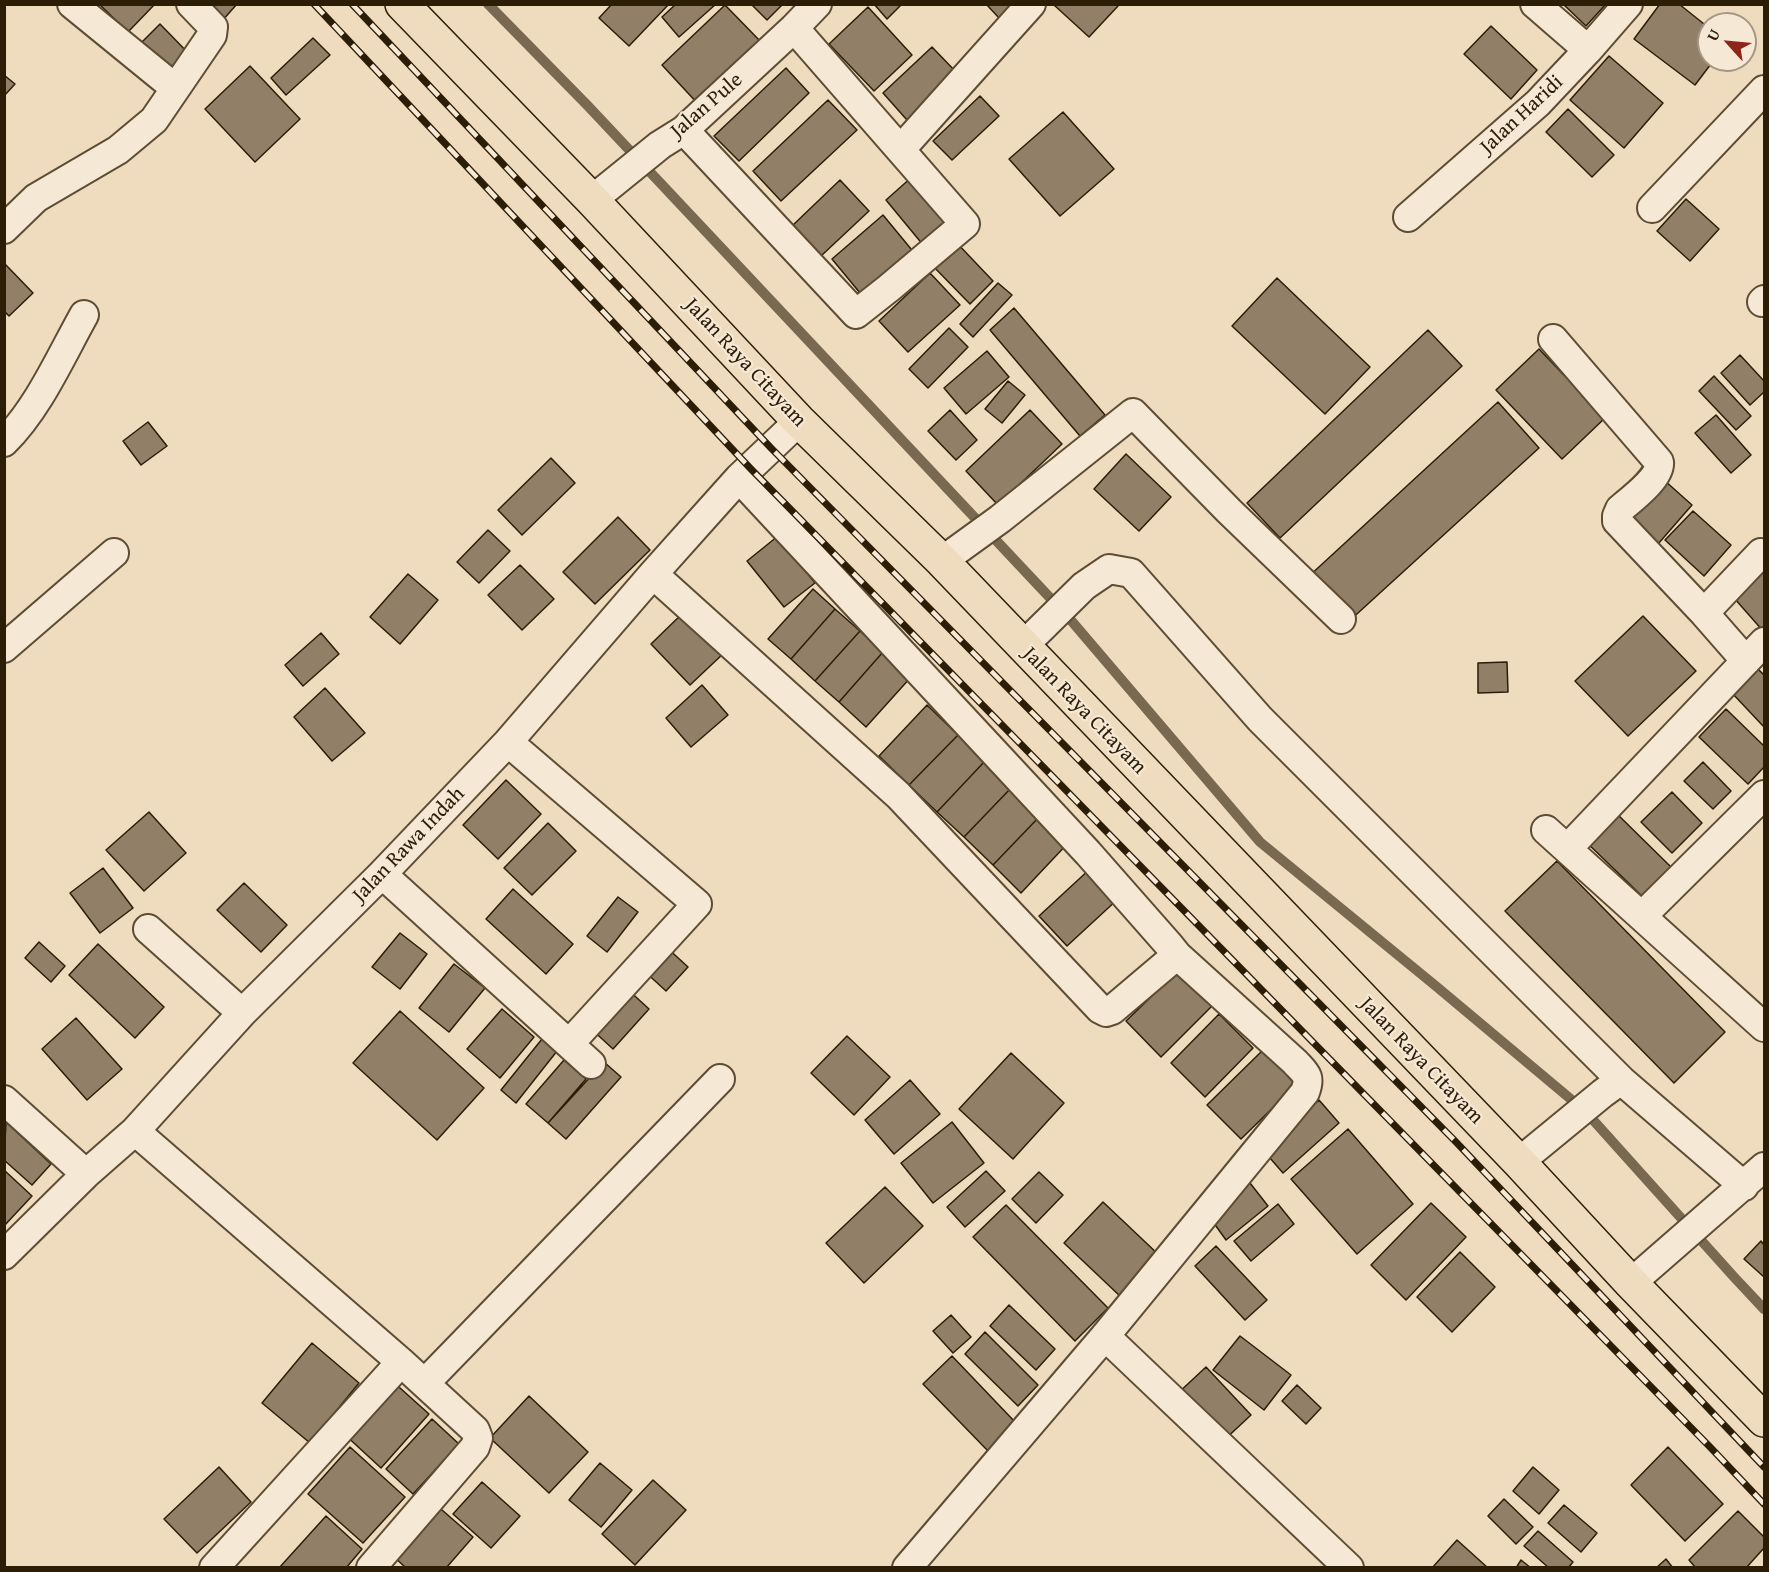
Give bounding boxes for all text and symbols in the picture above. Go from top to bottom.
north arrow [1697,12,1757,72]
text: U [1700,24,1726,45]
street label: Jalan Pule [666,68,748,144]
street label: Jalan Haridi [1475,70,1569,160]
street label: Jalan Raya Citayam [679,293,811,433]
street label: Jalan Raya Citayam [1017,642,1151,780]
street label: Jalan Rawa Indah [348,782,470,908]
street label: Jalan Raya Citayam [1354,992,1488,1130]

